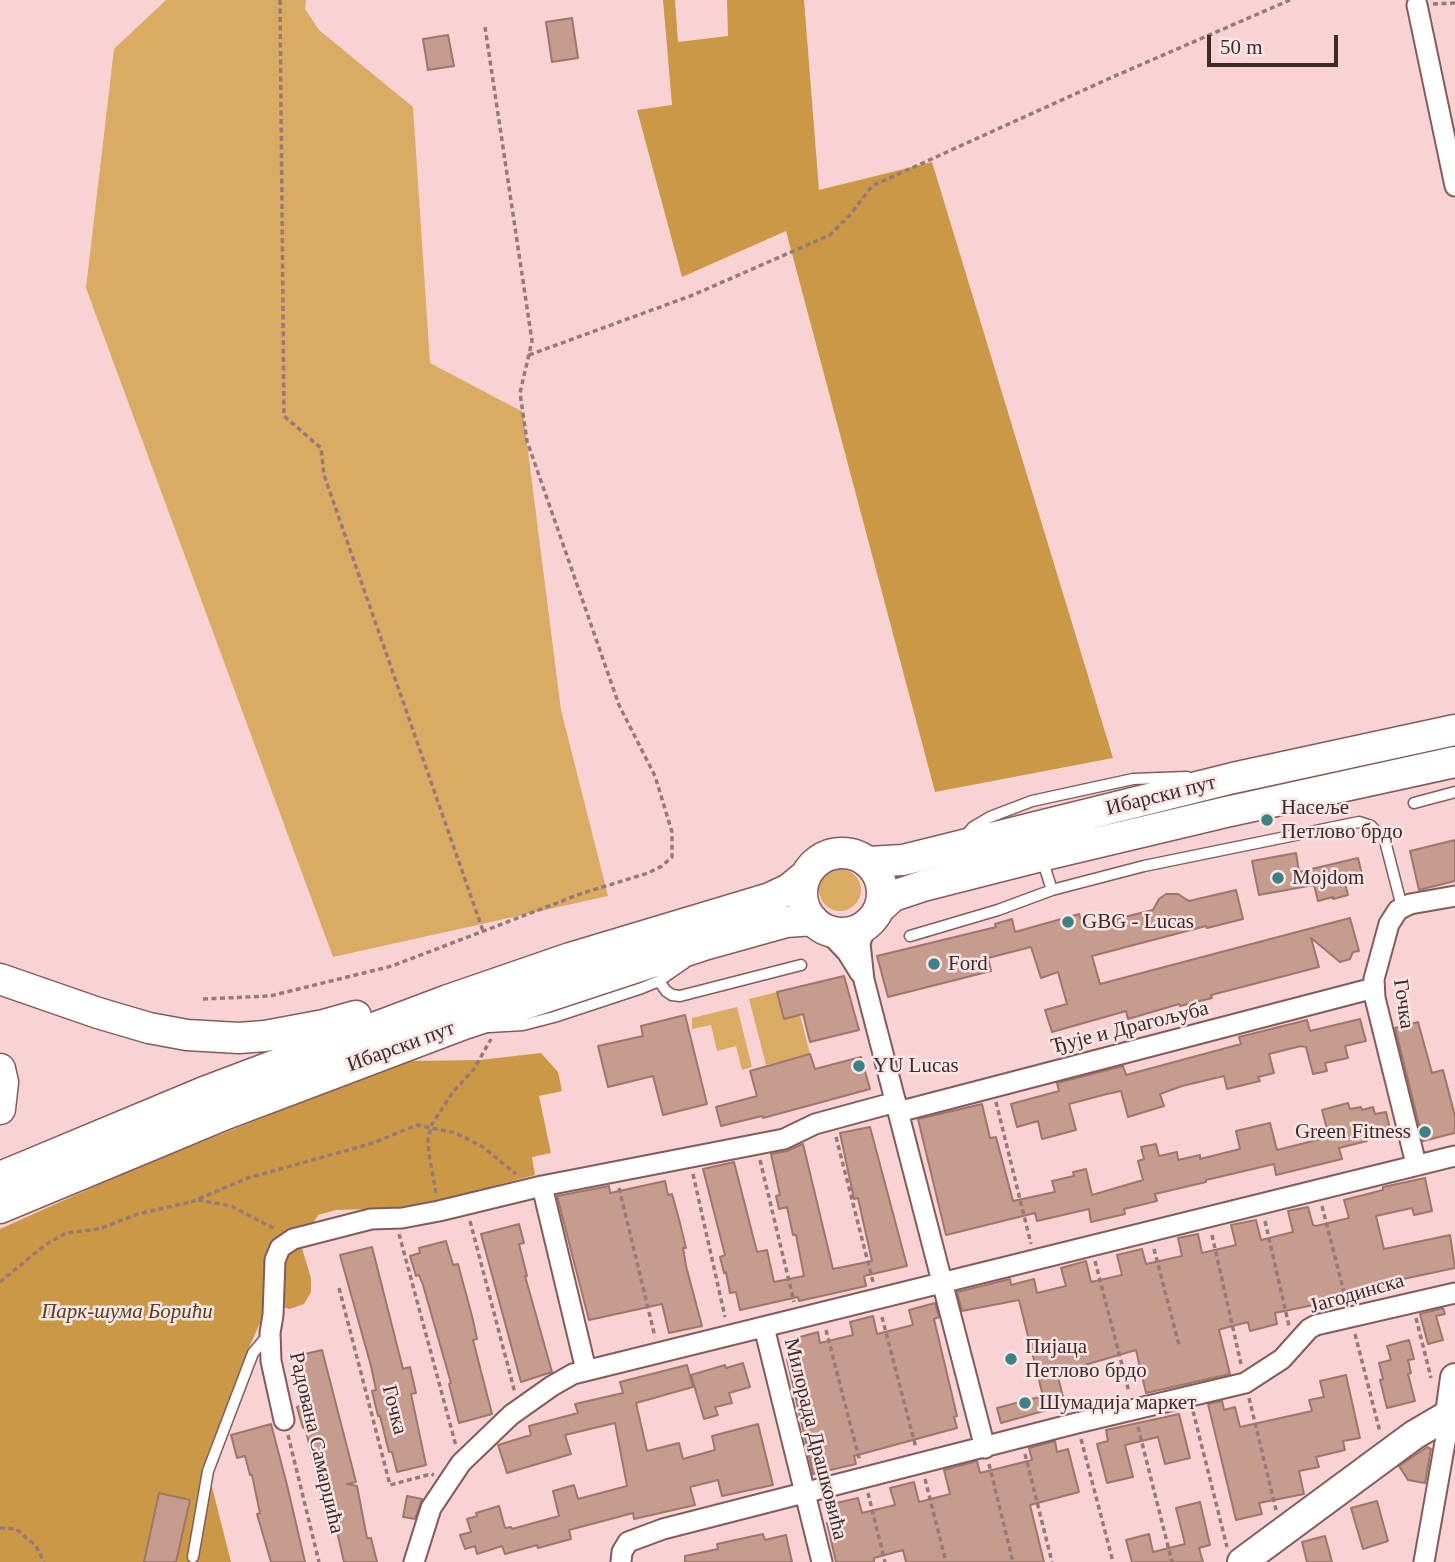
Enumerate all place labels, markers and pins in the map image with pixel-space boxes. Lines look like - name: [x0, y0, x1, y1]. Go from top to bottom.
- place label: Насеље Петлово брдо: [1281, 795, 1403, 845]
- marker: Насеље Петлово брдо: [1259, 812, 1275, 828]
- place label: Mojdom: [1292, 865, 1364, 891]
- marker: Mojdom: [1270, 870, 1286, 886]
- place label: GBG - Lucas: [1082, 909, 1194, 935]
- marker: GBG - Lucas: [1060, 914, 1076, 930]
- place label: Ford: [948, 951, 988, 977]
- marker: Ford: [926, 956, 942, 972]
- place label: YU Lucas: [873, 1053, 959, 1079]
- marker: YU Lucas: [851, 1058, 867, 1074]
- place label: Green Fitness: [1295, 1119, 1411, 1145]
- marker: Green Fitness: [1417, 1124, 1433, 1140]
- place label: Пијаца Петлово брдо: [1025, 1334, 1147, 1384]
- marker: Пијаца Петлово брдо: [1003, 1351, 1019, 1367]
- place label: Шумадија маркет: [1039, 1390, 1196, 1416]
- marker: Шумадија маркет: [1017, 1395, 1033, 1411]

